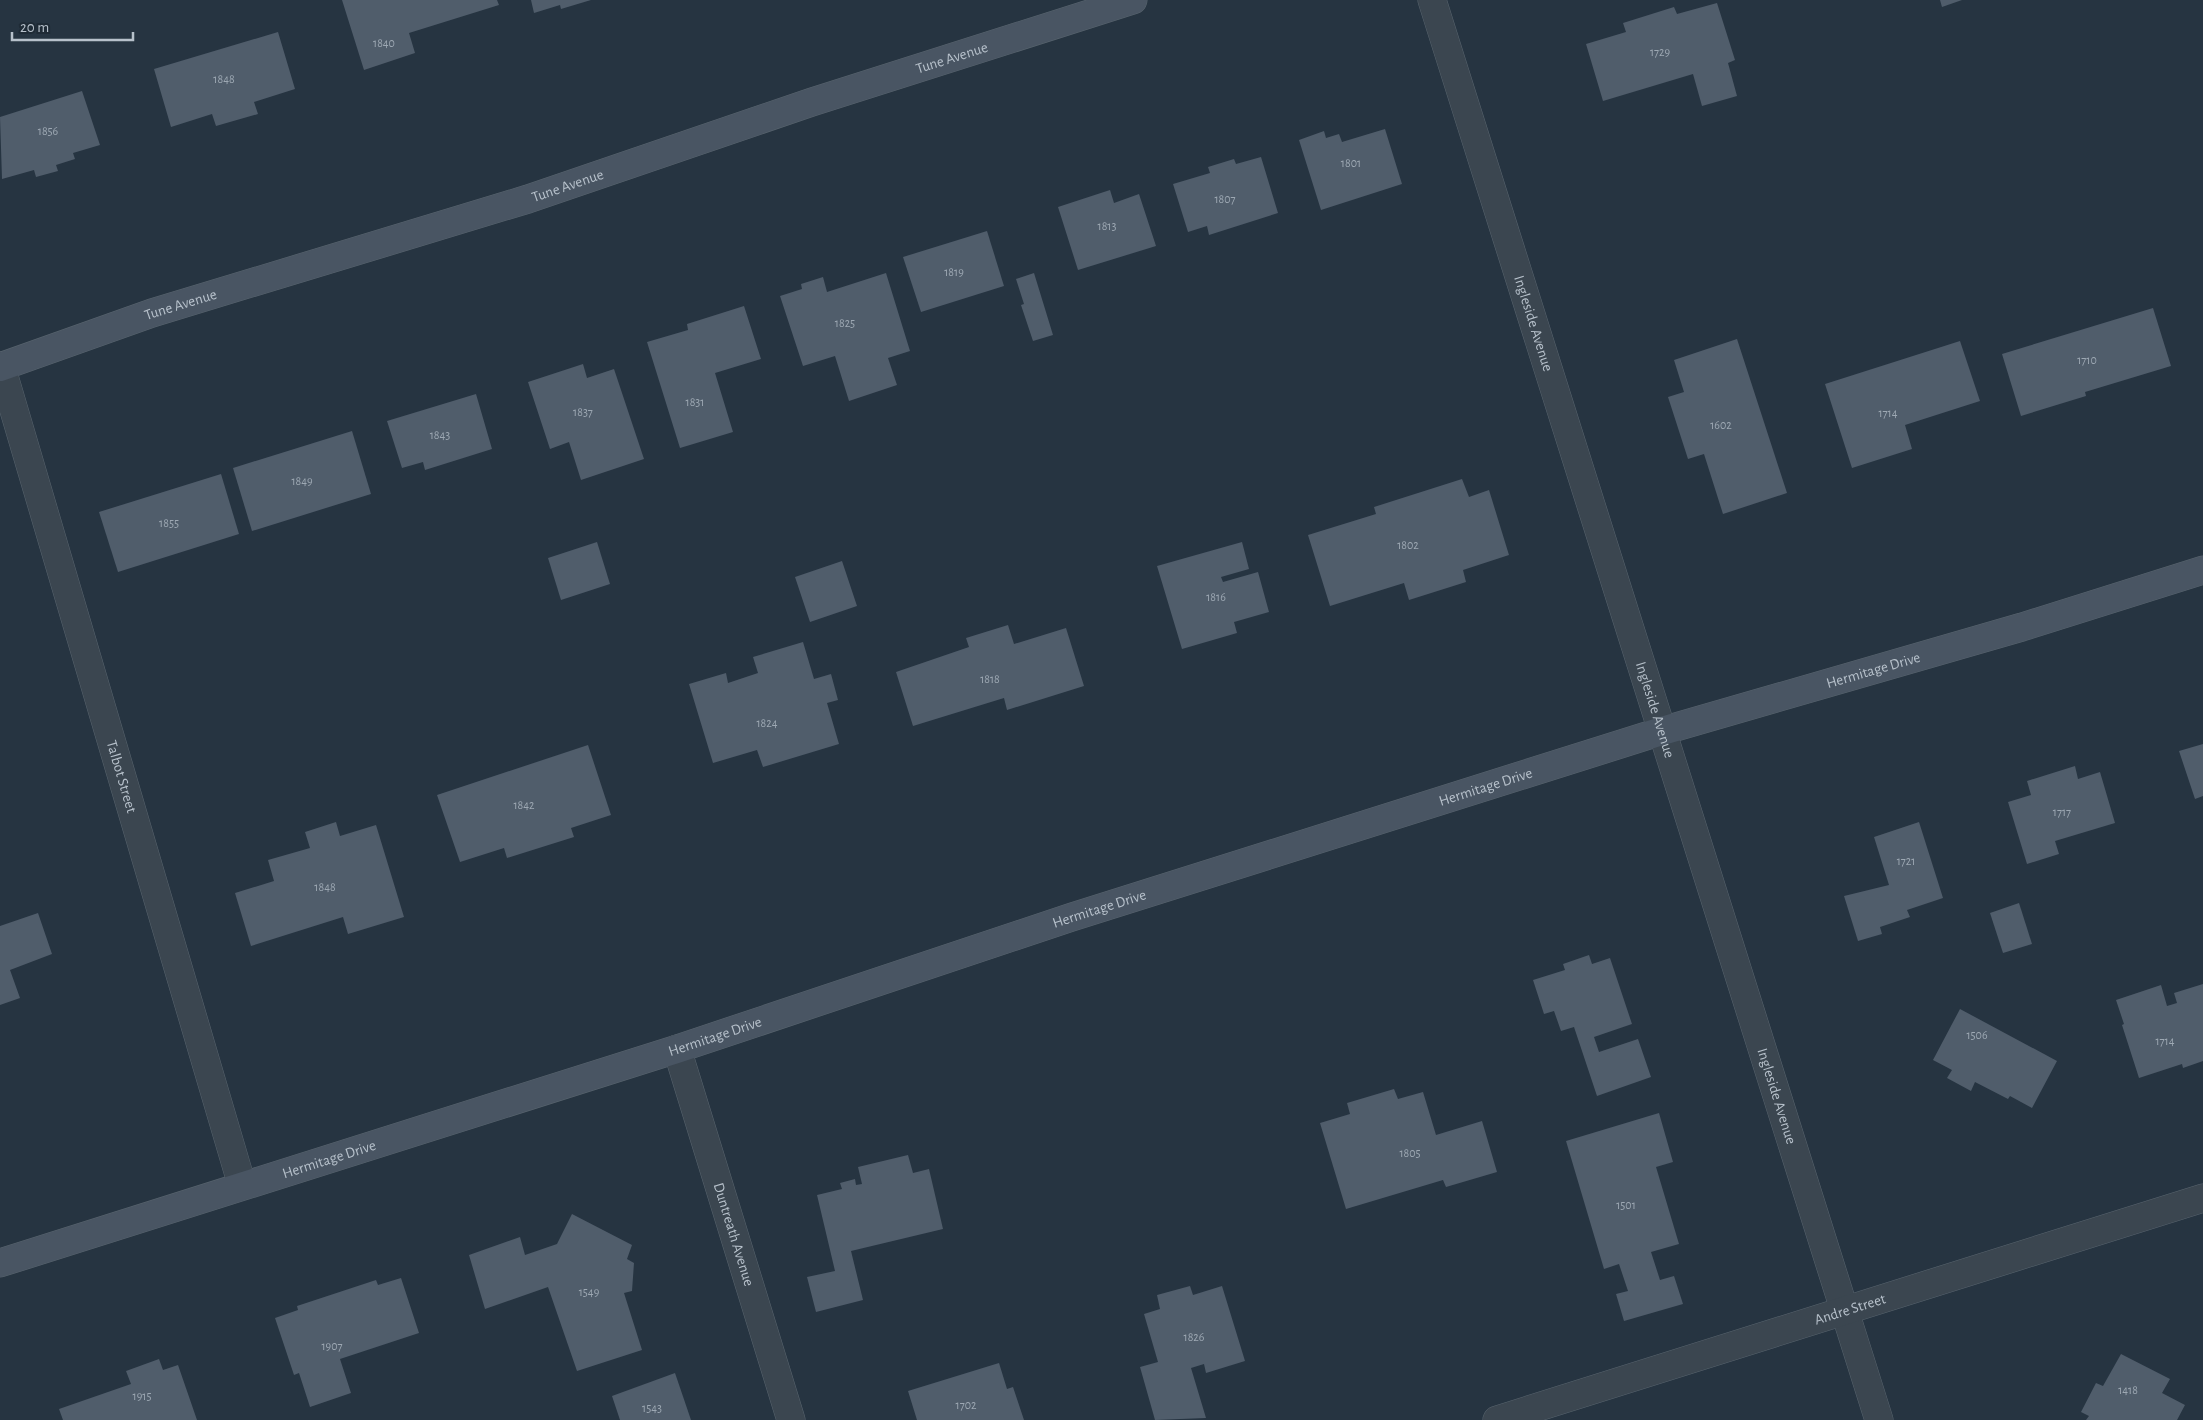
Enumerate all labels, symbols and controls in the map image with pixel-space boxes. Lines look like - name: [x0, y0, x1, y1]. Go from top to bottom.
- scale bar: [12, 10, 134, 42]
- text: 20 m: [20, 20, 49, 35]
- house number: 1840: [373, 37, 395, 49]
- street label: Tune Avenue: [914, 40, 990, 77]
- house number: 1729: [1650, 46, 1670, 58]
- house number: 1848: [213, 73, 235, 85]
- house number: 1856: [38, 125, 59, 137]
- house number: 1801: [1341, 157, 1361, 169]
- street label: Tune Avenue: [530, 167, 606, 205]
- house number: 1807: [1214, 193, 1236, 205]
- house number: 1813: [1098, 220, 1116, 232]
- house number: 1819: [944, 266, 964, 278]
- street label: Ingleside Avenue: [1511, 274, 1555, 373]
- street label: Tune Avenue: [142, 287, 219, 323]
- house number: 1825: [835, 317, 855, 329]
- house number: 1710: [2077, 354, 2097, 366]
- house number: 1831: [686, 396, 704, 408]
- house number: 1837: [573, 406, 593, 418]
- house number: 1714: [1878, 407, 1898, 419]
- house number: 1602: [1710, 419, 1732, 431]
- house number: 1843: [430, 429, 450, 441]
- house number: 1849: [291, 475, 313, 487]
- house number: 1855: [159, 517, 179, 529]
- house number: 1802: [1397, 539, 1419, 551]
- house number: 1816: [1206, 591, 1226, 603]
- street label: Hermitage Drive: [1825, 650, 1922, 691]
- street label: Ingleside Avenue: [1633, 660, 1677, 760]
- house number: 1818: [980, 673, 1000, 685]
- house number: 1824: [756, 717, 778, 729]
- street label: Talbot Street: [104, 739, 139, 815]
- street label: Hermitage Drive: [1437, 765, 1534, 809]
- house number: 1842: [513, 799, 535, 811]
- house number: 1717: [2053, 806, 2071, 818]
- house number: 1721: [1897, 855, 1915, 867]
- house number: 1848: [314, 881, 336, 893]
- street label: Hermitage Drive: [1051, 887, 1148, 931]
- street label: Hermitage Drive: [667, 1014, 764, 1059]
- house number: 1506: [1966, 1029, 1988, 1041]
- house number: 1714: [2155, 1035, 2175, 1047]
- street label: Ingleside Avenue: [1754, 1046, 1799, 1146]
- street label: Hermitage Drive: [281, 1138, 378, 1181]
- house number: 1805: [1399, 1147, 1421, 1159]
- street label: Duntreath Avenue: [711, 1181, 756, 1288]
- house number: 1501: [1616, 1199, 1636, 1211]
- house number: 1549: [579, 1286, 600, 1298]
- street label: Andre Street: [1813, 1291, 1888, 1328]
- house number: 1826: [1184, 1331, 1205, 1343]
- house number: 1907: [321, 1340, 343, 1352]
- house number: 1418: [2118, 1384, 2138, 1396]
- house number: 1915: [133, 1390, 151, 1402]
- house number: 1702: [956, 1399, 977, 1411]
- house number: 1543: [642, 1402, 662, 1414]

